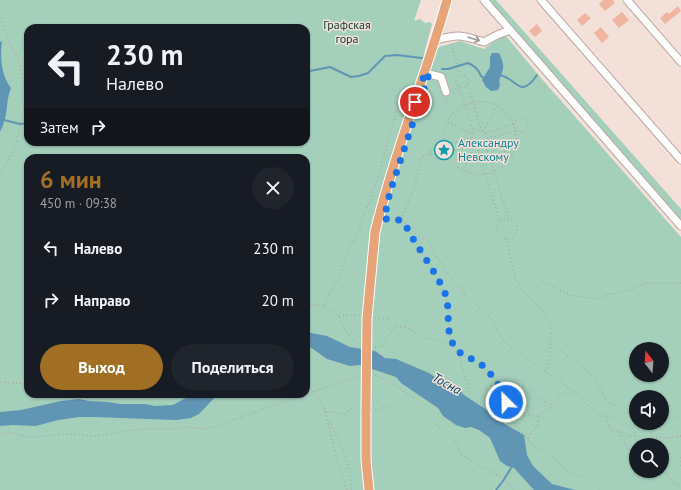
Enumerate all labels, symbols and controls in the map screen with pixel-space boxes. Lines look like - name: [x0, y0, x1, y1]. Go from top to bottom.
- park label: Графская гора: [323, 17, 371, 46]
- text: 230 m: [106, 36, 183, 73]
- one-way arrow: [467, 36, 480, 43]
- icon: left: [40, 40, 92, 92]
- text: Налево: [106, 72, 164, 95]
- pin: [398, 85, 432, 119]
- icon: arrive: [404, 91, 426, 113]
- icon: right: [87, 116, 109, 138]
- text: Затем: [40, 118, 79, 137]
- place label: Александру Невскому: [458, 135, 519, 164]
- place icon: Александру Невскому: [433, 139, 455, 161]
- text: 6 мин: [40, 164, 102, 195]
- button: close: [252, 167, 294, 209]
- text: 450 m · 09:38: [40, 195, 117, 212]
- icon: left: [40, 237, 62, 259]
- text: Налево: [74, 239, 122, 258]
- text: 230 m: [253, 239, 294, 258]
- icon: right: [40, 289, 62, 311]
- text: Направо: [74, 291, 130, 310]
- text: 20 m: [261, 291, 294, 310]
- north arrow: [629, 342, 669, 382]
- map controls: [629, 342, 669, 478]
- button: Выход: [40, 344, 163, 390]
- button: Поделиться: [171, 344, 294, 390]
- water label: Тосна: [429, 369, 465, 399]
- position arrow: [485, 381, 527, 423]
- button: sound: [629, 390, 669, 430]
- button: search: [629, 438, 669, 478]

